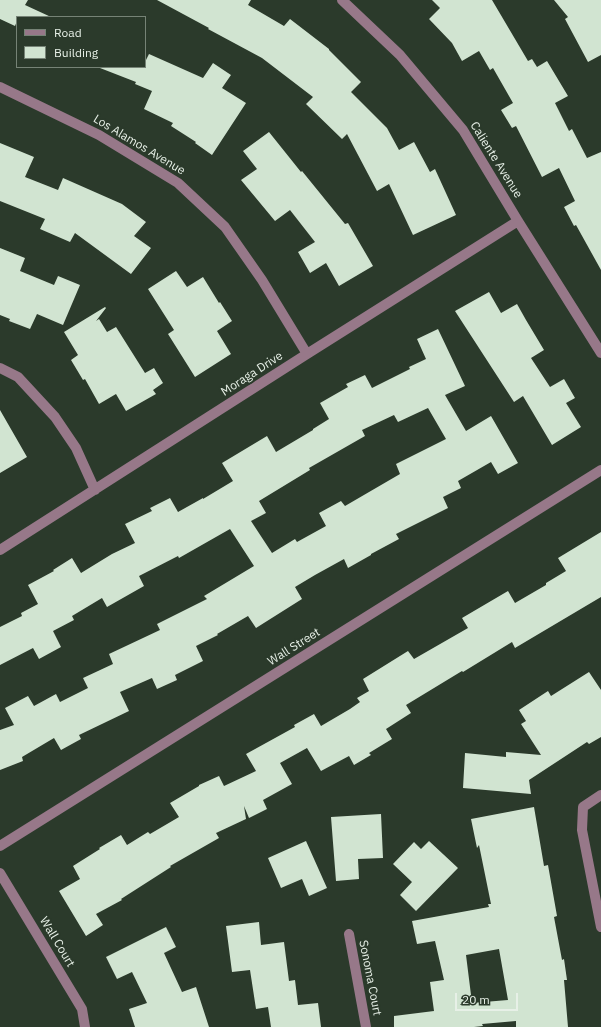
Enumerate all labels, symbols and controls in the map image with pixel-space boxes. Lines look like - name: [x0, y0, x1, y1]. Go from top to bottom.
- legend: [16, 16, 146, 68]
- text: Road: [54, 25, 82, 40]
- text: Building: [54, 45, 98, 60]
- street label: Los Alamos Avenue: [90, 112, 188, 178]
- street label: Caliente Avenue: [467, 119, 525, 201]
- street label: Moraga Drive: [218, 349, 286, 399]
- street label: Wall Street: [265, 625, 323, 669]
- street label: Wall Court: [36, 914, 78, 970]
- street label: Sonoma Court: [356, 939, 384, 1017]
- scale bar: [457, 985, 520, 1011]
- text: 20 m: [462, 992, 490, 1007]

